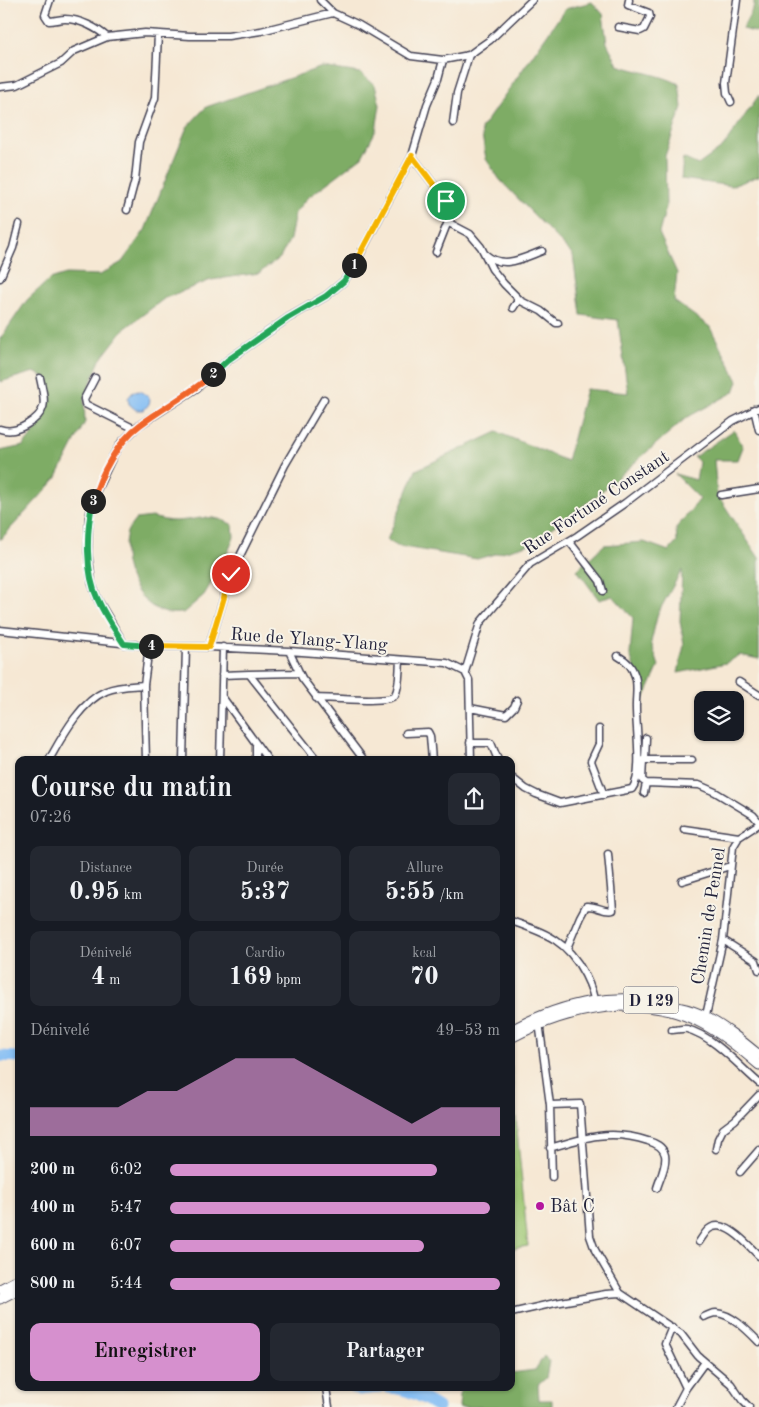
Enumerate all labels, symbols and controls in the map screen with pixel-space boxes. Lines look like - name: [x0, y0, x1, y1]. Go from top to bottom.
- pin: [425, 180, 467, 222]
- icon: arrive: [432, 187, 460, 215]
- pin: 1: [342, 252, 366, 278]
- text: 1: [350, 258, 359, 272]
- pin: 2: [200, 362, 226, 386]
- text: 2: [209, 367, 218, 381]
- street label: Rue Fortuné Constant: [520, 447, 673, 558]
- pin: 3: [80, 488, 106, 514]
- text: 3: [89, 494, 98, 508]
- pin: [210, 553, 252, 595]
- icon: check: [217, 560, 245, 588]
- street label: Rue de Ylang-Ylang: [230, 626, 389, 654]
- pin: 4: [138, 634, 164, 658]
- text: 4: [147, 639, 156, 653]
- map controls: [694, 691, 744, 741]
- button: layers: [694, 691, 744, 741]
- button: share: [448, 773, 500, 825]
- text: Course du matin: [30, 775, 232, 803]
- text: 07:26: [30, 810, 72, 826]
- street label: Chemin de Pennel: [689, 846, 729, 986]
- text: Distance: [79, 861, 132, 875]
- text: Durée: [246, 861, 284, 875]
- text: Allure: [405, 861, 443, 875]
- text: 0.95: [69, 880, 120, 905]
- text: 5:37: [240, 880, 290, 905]
- text: 5:55: [385, 880, 435, 905]
- text: km: [120, 888, 142, 902]
- text: /km: [435, 888, 464, 902]
- text: Dénivelé: [80, 946, 132, 960]
- text: Cardio: [245, 946, 285, 960]
- text: kcal: [412, 946, 436, 960]
- text: 4: [91, 965, 105, 990]
- text: 169: [229, 965, 272, 990]
- text: 70: [410, 965, 439, 990]
- text: m: [105, 973, 120, 987]
- text: bpm: [272, 973, 301, 987]
- road number: D 129: [624, 986, 678, 1014]
- text: Dénivelé: [30, 1023, 90, 1039]
- text: 49–53 m: [436, 1023, 500, 1039]
- text: 200 m: [30, 1162, 75, 1178]
- text: 6:02: [110, 1162, 142, 1178]
- place label: Bât C: [550, 1198, 595, 1216]
- text: 400 m: [30, 1200, 75, 1216]
- text: 5:47: [110, 1200, 142, 1216]
- marker: Bât C: [534, 1200, 546, 1212]
- text: 600 m: [30, 1238, 75, 1254]
- text: 6:07: [110, 1238, 142, 1254]
- text: 800 m: [30, 1276, 75, 1292]
- text: 5:44: [110, 1276, 142, 1292]
- button: Enregistrer: [30, 1323, 260, 1381]
- button: Partager: [270, 1323, 500, 1381]

